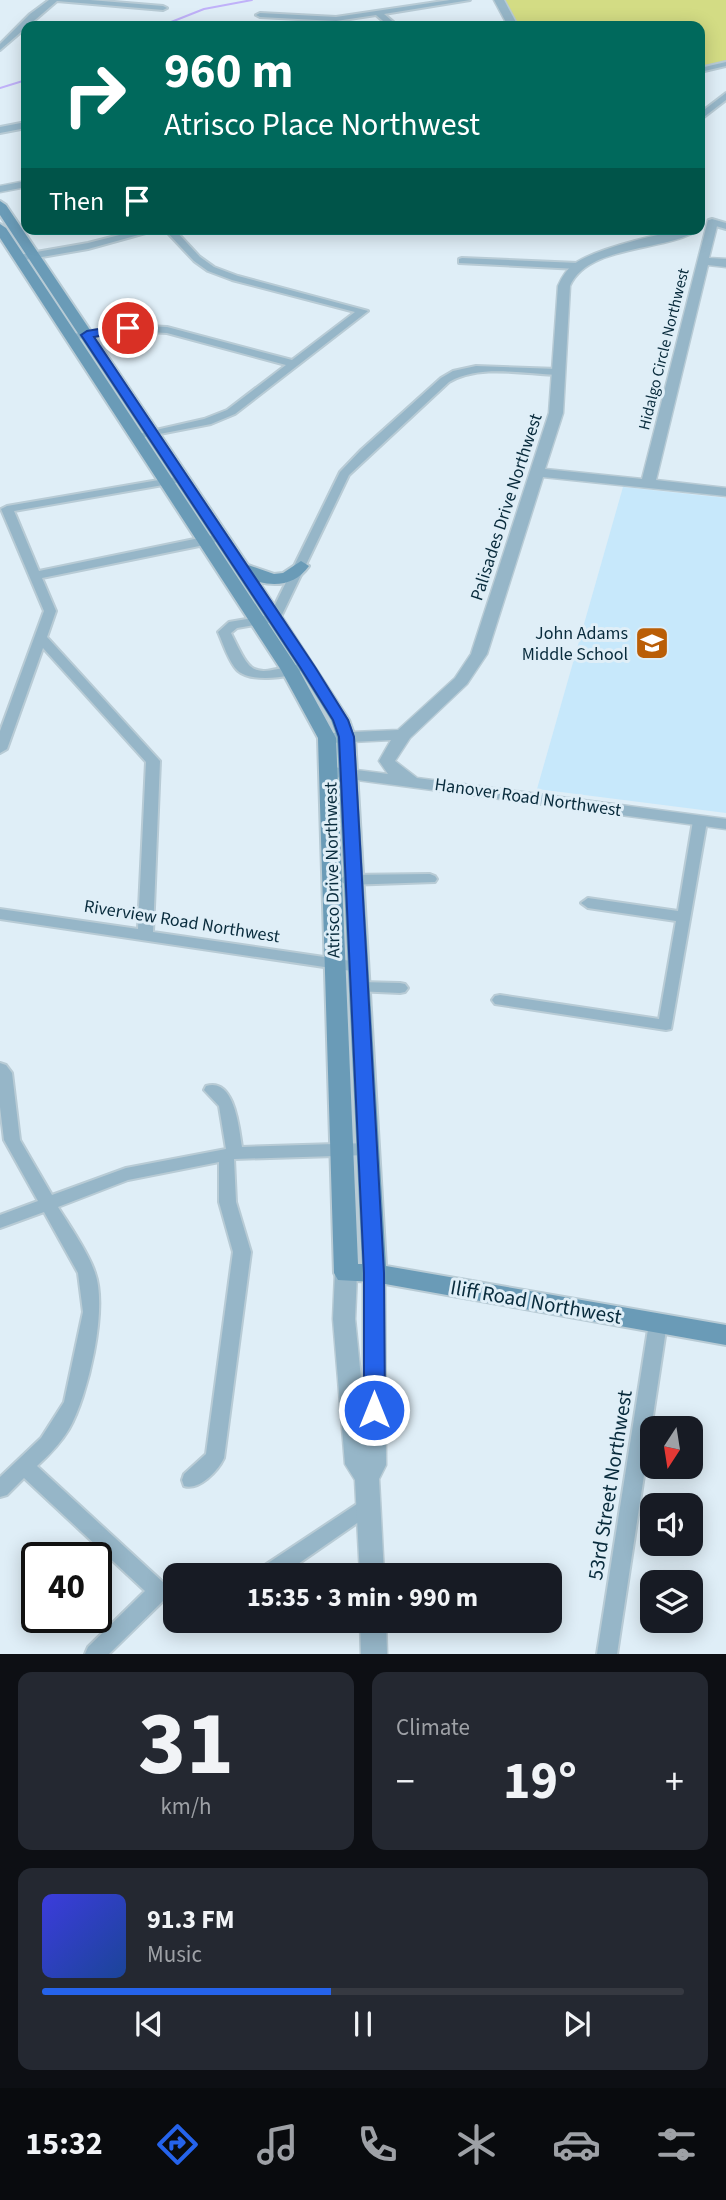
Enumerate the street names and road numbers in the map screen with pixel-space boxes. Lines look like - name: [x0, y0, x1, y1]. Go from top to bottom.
- street label: Hidalgo Circle Northwest: [633, 266, 695, 432]
- street label: Palisades Drive Northwest: [464, 410, 549, 604]
- street label: Hanover Road Northwest: [433, 772, 623, 823]
- street label: Atrisco Drive Northwest: [318, 782, 347, 958]
- street label: Riverview Road Northwest: [82, 894, 282, 949]
- street label: Iliff Road Northwest: [448, 1272, 624, 1332]
- street label: 53rd Street Northwest: [580, 1388, 640, 1582]

